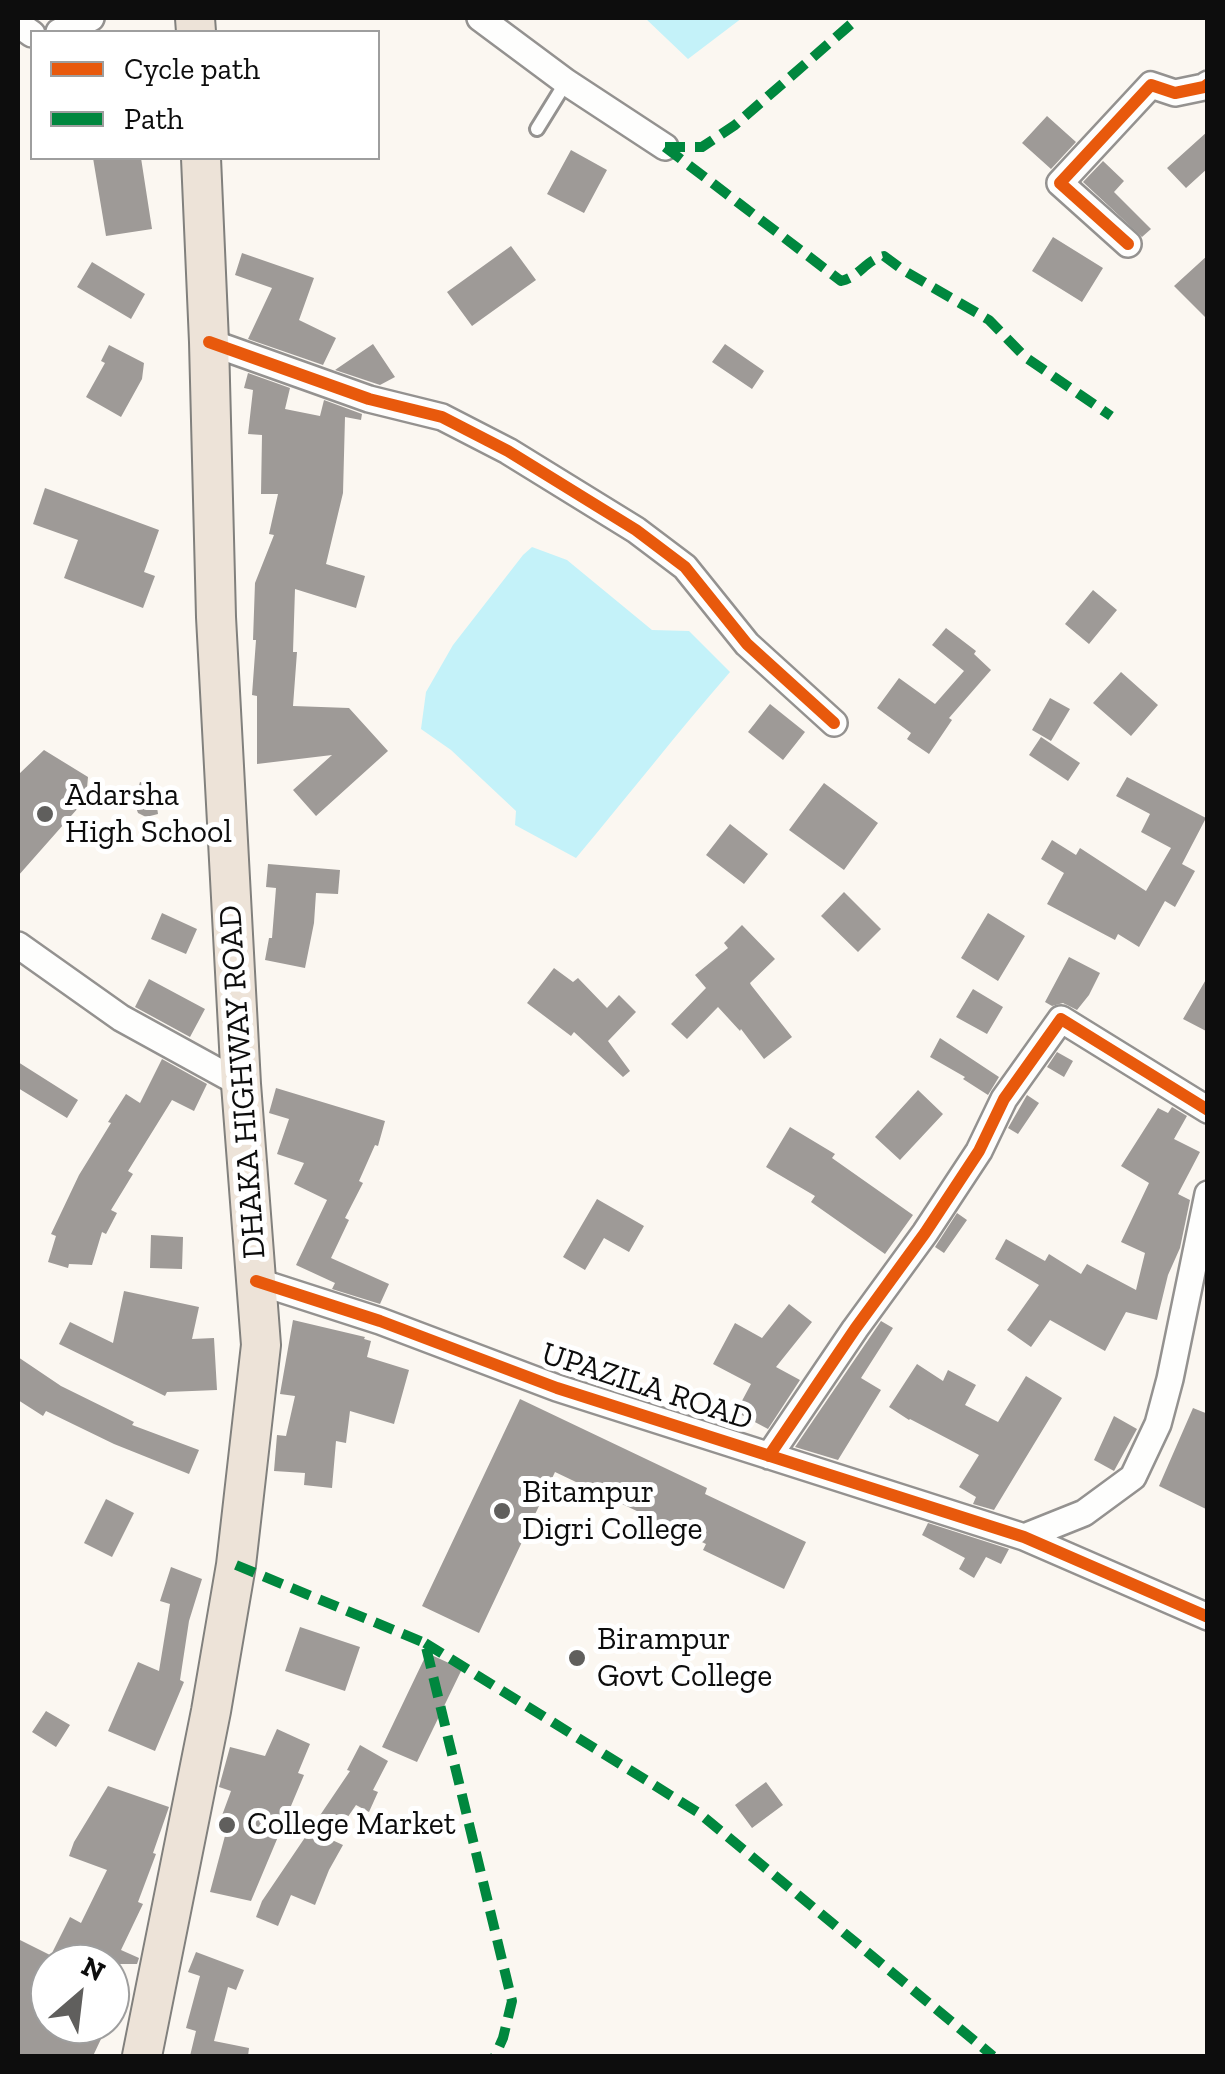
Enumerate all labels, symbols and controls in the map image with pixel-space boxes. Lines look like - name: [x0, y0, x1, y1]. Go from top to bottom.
- legend: [30, 30, 380, 160]
- text: Cycle path: [124, 51, 260, 87]
- text: Path: [124, 101, 183, 137]
- place label: Adarsha High School: [65, 777, 232, 852]
- marker: Adarsha High School: [34, 803, 56, 825]
- street label: DHAKA HIGHWAY ROAD: [211, 904, 275, 1260]
- street label: UPAZILA ROAD: [537, 1335, 757, 1439]
- place label: Bitampur Digri College: [522, 1474, 702, 1549]
- marker: Bitampur Digri College: [491, 1500, 513, 1522]
- place label: Birampur Govt College: [597, 1621, 772, 1696]
- marker: Birampur Govt College: [566, 1647, 588, 1669]
- place label: College Market: [247, 1806, 456, 1844]
- marker: College Market: [216, 1814, 238, 1836]
- north arrow: [30, 1944, 130, 2044]
- text: N: [76, 1949, 111, 1988]

